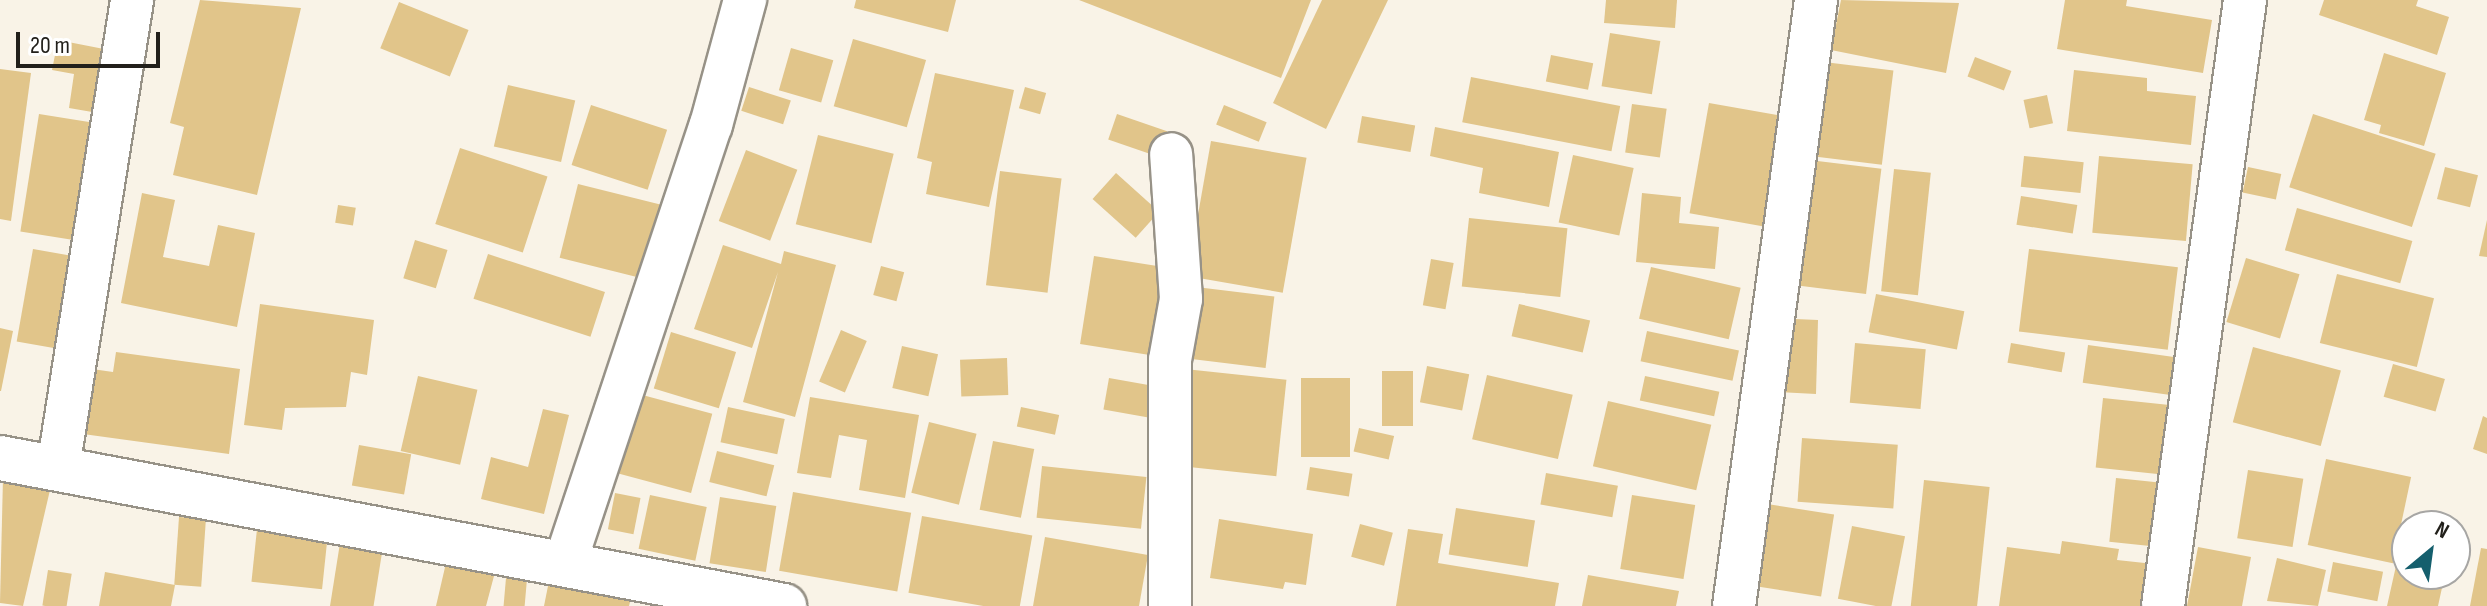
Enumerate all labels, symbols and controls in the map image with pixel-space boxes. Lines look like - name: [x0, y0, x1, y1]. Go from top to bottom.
- scale bar: [20, 16, 164, 66]
- text: 20 m: [30, 31, 70, 60]
- north arrow: [2391, 510, 2471, 590]
- text: N: [2430, 516, 2454, 545]

